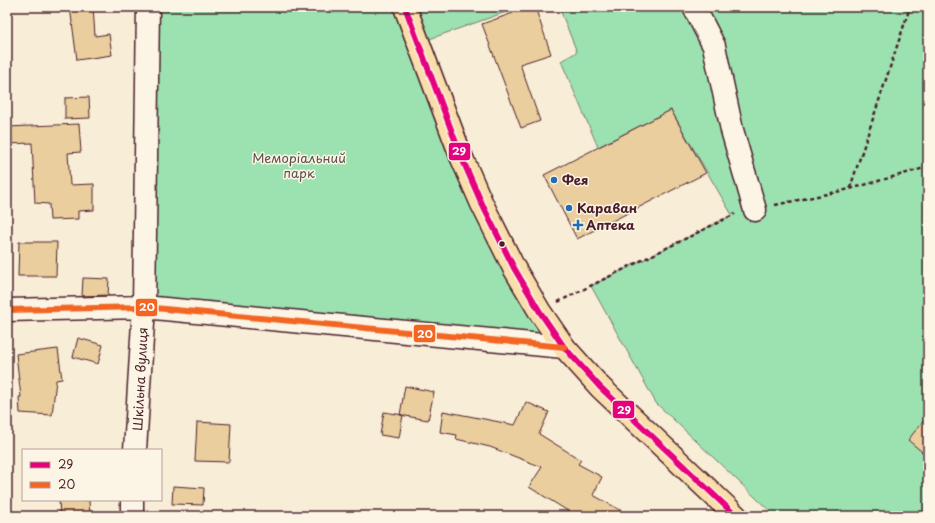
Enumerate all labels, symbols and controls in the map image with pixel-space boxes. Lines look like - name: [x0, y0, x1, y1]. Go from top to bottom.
- line badge: 29: [448, 142, 471, 161]
- text: 29: [452, 142, 467, 159]
- park label: Меморіальний парк: [252, 148, 346, 182]
- place label: Фея: [562, 170, 588, 189]
- marker: Фея: [549, 175, 559, 185]
- place label: Караван: [577, 198, 637, 217]
- marker: Караван: [564, 203, 574, 213]
- place label: Аптека: [586, 215, 635, 234]
- marker: Аптека: [573, 220, 583, 230]
- unlabelled marker: [497, 239, 507, 249]
- line badge: 20: [135, 298, 158, 317]
- text: 20: [139, 298, 155, 315]
- line badge: 20: [413, 324, 436, 343]
- text: 20: [417, 325, 433, 342]
- street label: Шкільна вулиця: [127, 327, 152, 431]
- line badge: 29: [612, 400, 635, 419]
- text: 29: [617, 401, 632, 418]
- legend: [22, 449, 162, 501]
- text: 29: [58, 455, 73, 473]
- text: 20: [58, 475, 75, 493]

